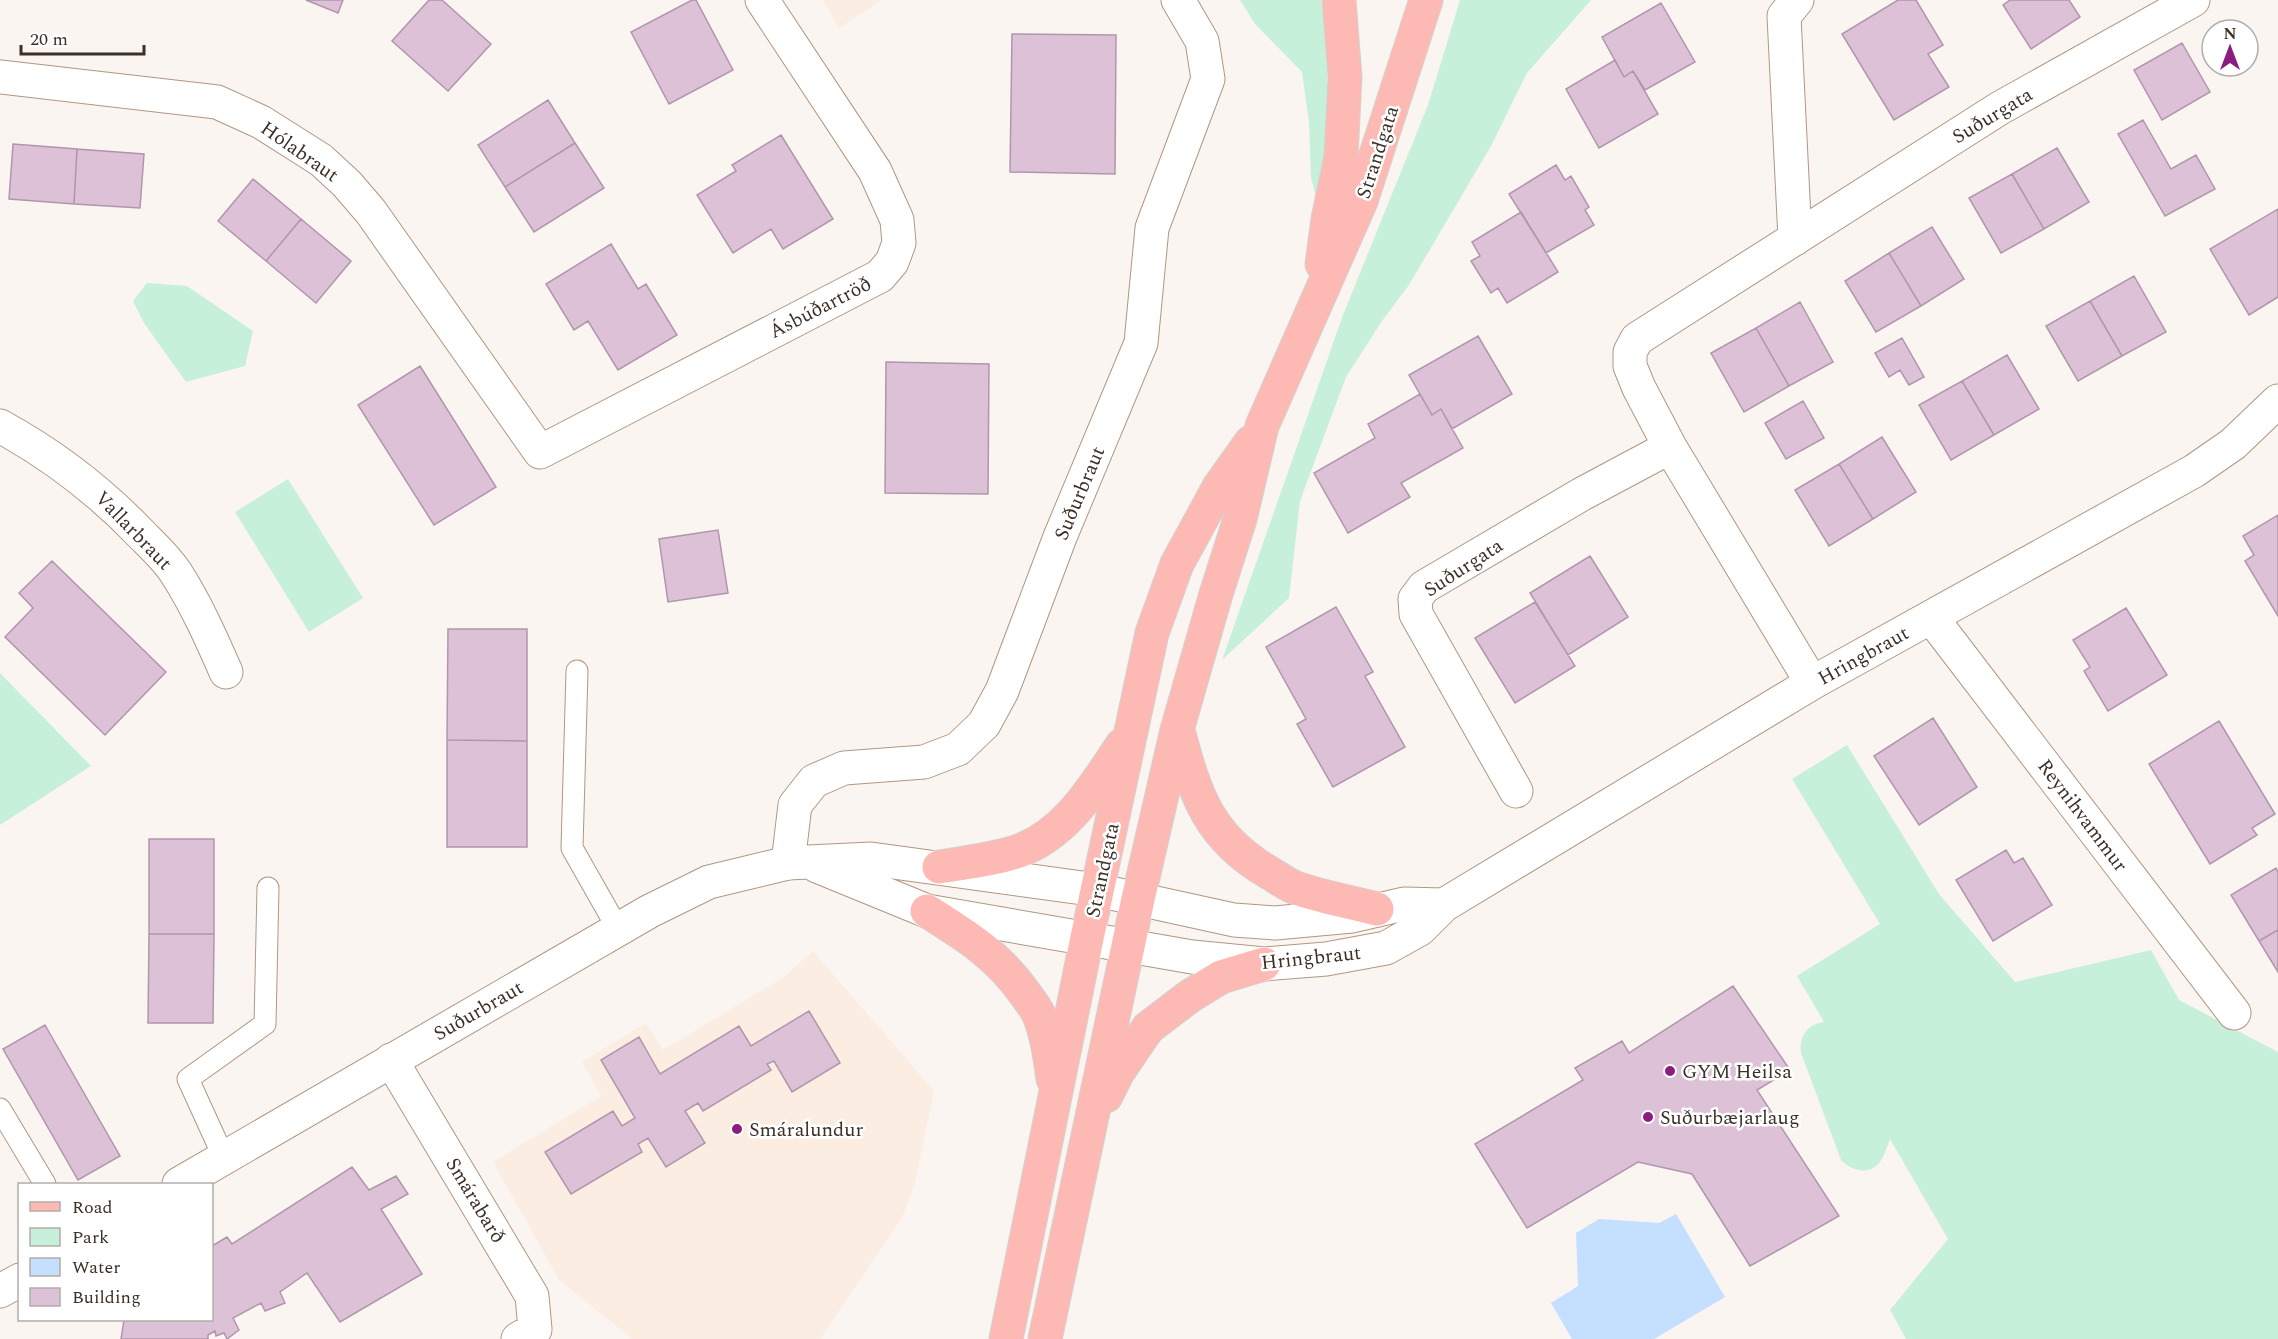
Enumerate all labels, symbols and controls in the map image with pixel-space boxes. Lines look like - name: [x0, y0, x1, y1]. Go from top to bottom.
- scale bar: [21, 18, 144, 56]
- north arrow: [2200, 18, 2260, 78]
- text: N: [2223, 22, 2237, 46]
- text: 20 m: [30, 26, 68, 53]
- street label: Suðurgata: [1947, 80, 2039, 152]
- street label: Strandgata: [1349, 102, 1407, 203]
- street label: Hólabraut: [254, 114, 345, 190]
- street label: Ásbúðartröð: [764, 269, 877, 347]
- street label: Suðurbraut: [1047, 442, 1113, 545]
- street label: Vallarbraut: [88, 484, 179, 577]
- street label: Suðurgata: [1418, 531, 1509, 605]
- street label: Hringbraut: [1812, 618, 1915, 693]
- street label: Reynihvammur: [2030, 753, 2135, 878]
- street label: Strandgata: [1078, 820, 1128, 920]
- street label: Hringbraut: [1260, 938, 1363, 978]
- street label: Suðurbraut: [428, 973, 529, 1049]
- place label: GYM Heilsa: [1682, 1057, 1792, 1087]
- marker: GYM Heilsa: [1663, 1064, 1677, 1078]
- place label: Suðurbæjarlaug: [1660, 1103, 1800, 1133]
- marker: Suðurbæjarlaug: [1641, 1110, 1655, 1124]
- place label: Smáralundur: [749, 1115, 863, 1145]
- marker: Smáralundur: [730, 1122, 744, 1136]
- street label: Smárabarð: [438, 1152, 513, 1249]
- legend: [18, 1183, 213, 1321]
- text: Road: [72, 1194, 113, 1221]
- text: Park: [72, 1224, 109, 1251]
- text: Water: [72, 1254, 120, 1281]
- text: Building: [72, 1284, 141, 1311]

